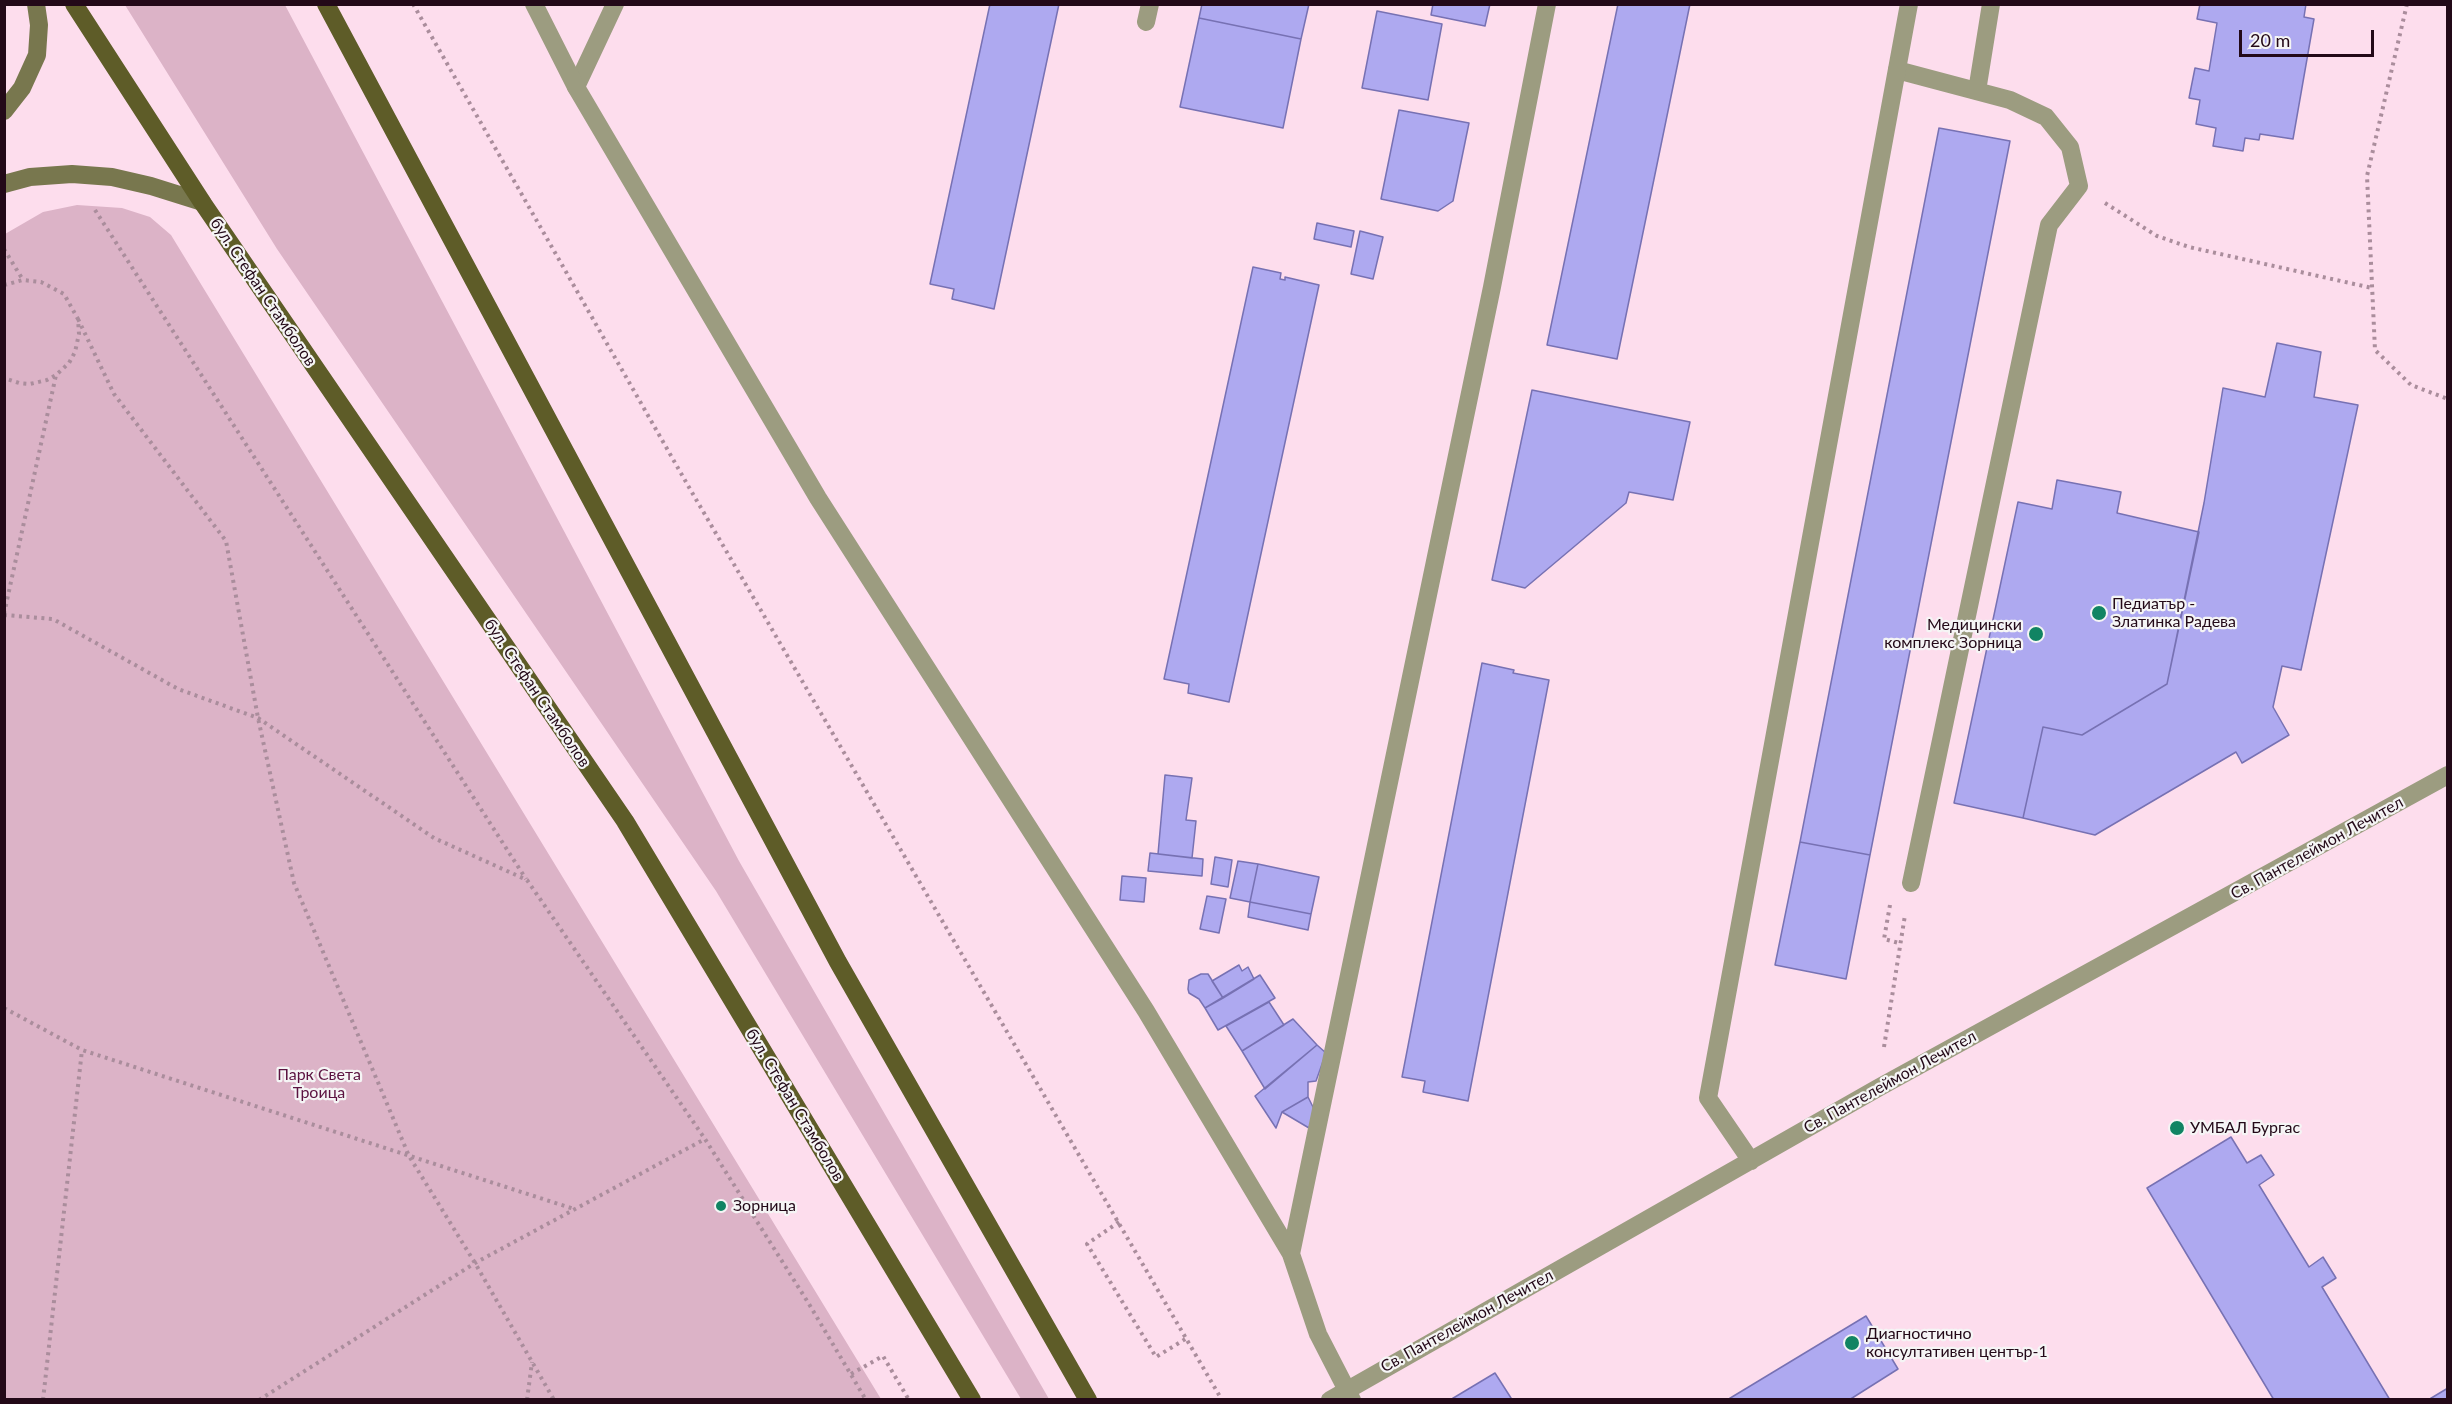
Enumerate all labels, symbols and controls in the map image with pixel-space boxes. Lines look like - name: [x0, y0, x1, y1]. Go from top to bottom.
- scale bar: [2242, 18, 2377, 56]
- text: 20 m: [2250, 29, 2290, 51]
- street label: бул. Стефан Стамболов: [206, 214, 320, 370]
- place label: Педиатър - Златинка Радева: [2112, 594, 2236, 632]
- marker: Педиатър - Златинка Радева: [2090, 604, 2108, 622]
- street label: бул. Стефан Стамболов: [480, 615, 594, 771]
- place label: Медицински комплекс Зорница: [1884, 615, 2022, 653]
- marker: Медицински комплекс Зорница: [2027, 625, 2045, 643]
- street label: Св. Пантелеймон Лечител: [2227, 792, 2407, 904]
- street label: бул. Стефан Стамболов: [742, 1025, 848, 1185]
- street label: Св. Пантелеймон Лечител: [1800, 1026, 1980, 1138]
- park label: Парк Света Троица: [277, 1065, 361, 1103]
- place label: УМБАЛ Бургас: [2190, 1118, 2300, 1138]
- marker: УМБАЛ Бургас: [2168, 1119, 2186, 1137]
- place label: Зорница: [733, 1196, 796, 1216]
- marker: Зорница: [714, 1199, 728, 1213]
- street label: Св. Пантелеймон Лечител: [1377, 1265, 1557, 1377]
- place label: Диагностично консултативен център-1: [1866, 1324, 2048, 1362]
- marker: Диагностично консултативен център-1: [1843, 1334, 1861, 1352]

